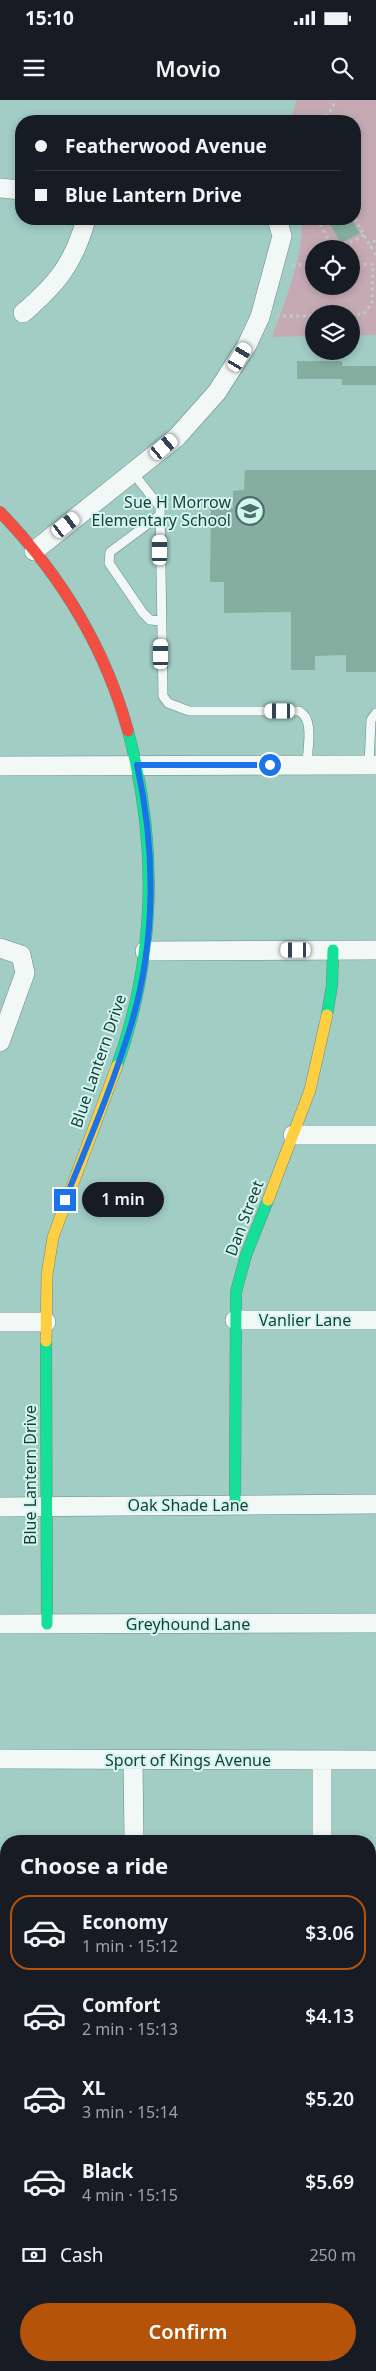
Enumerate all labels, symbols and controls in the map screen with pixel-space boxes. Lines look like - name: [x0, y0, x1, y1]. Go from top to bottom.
- text: 15:10: [25, 5, 74, 31]
- text: Movio: [155, 53, 221, 83]
- icon: menu: [20, 54, 48, 82]
- icon: search: [328, 54, 356, 82]
- text: Featherwood Avenue: [65, 133, 267, 159]
- text: Blue Lantern Drive: [65, 182, 242, 208]
- map controls: [305, 240, 360, 360]
- button: locate: [305, 240, 360, 295]
- button: layers: [305, 305, 360, 360]
- car: [225, 340, 254, 374]
- car: [147, 432, 180, 462]
- place label: Sue H Morrow Elementary School: [92, 491, 231, 531]
- school or university icon: Sue H Morrow Elementary School: [235, 496, 265, 526]
- car: [49, 510, 82, 540]
- car: [152, 535, 167, 565]
- car: [153, 639, 168, 669]
- car: [265, 704, 295, 719]
- route start: [259, 754, 281, 776]
- car: [281, 943, 311, 958]
- street label: Blue Lantern Drive: [65, 991, 131, 1131]
- street label: Dan Street: [220, 1177, 269, 1259]
- callout: 1 min: [82, 1182, 165, 1218]
- text: 1 min: [101, 1188, 145, 1210]
- route end: [54, 1189, 76, 1211]
- street label: Vanlier Lane: [259, 1309, 351, 1331]
- street label: Blue Lantern Drive: [19, 1405, 41, 1545]
- street label: Oak Shade Lane: [127, 1494, 249, 1516]
- street label: Greyhound Lane: [126, 1613, 250, 1635]
- street label: Sport of Kings Avenue: [105, 1749, 271, 1771]
- text: Choose a ride: [20, 1850, 168, 1880]
- text: Economy: [82, 1909, 168, 1935]
- icon: car: [22, 1910, 67, 1955]
- text: $3.06: [305, 1920, 354, 1946]
- text: 1 min · 15:12: [82, 1935, 178, 1957]
- text: Comfort: [82, 1992, 161, 2018]
- icon: car: [22, 1993, 67, 2038]
- text: $4.13: [305, 2003, 354, 2029]
- text: 2 min · 15:13: [82, 2018, 178, 2040]
- text: XL: [82, 2075, 105, 2101]
- icon: car: [22, 2076, 67, 2121]
- text: $5.20: [305, 2086, 354, 2112]
- text: 3 min · 15:14: [82, 2101, 178, 2123]
- text: Black: [82, 2158, 133, 2184]
- icon: car: [22, 2159, 67, 2204]
- text: $5.69: [305, 2169, 354, 2195]
- text: 4 min · 15:15: [82, 2184, 178, 2206]
- icon: cash: [20, 2241, 48, 2269]
- text: Cash: [60, 2242, 104, 2268]
- text: 250 m: [309, 2244, 356, 2266]
- button: Confirm: [20, 2303, 356, 2361]

